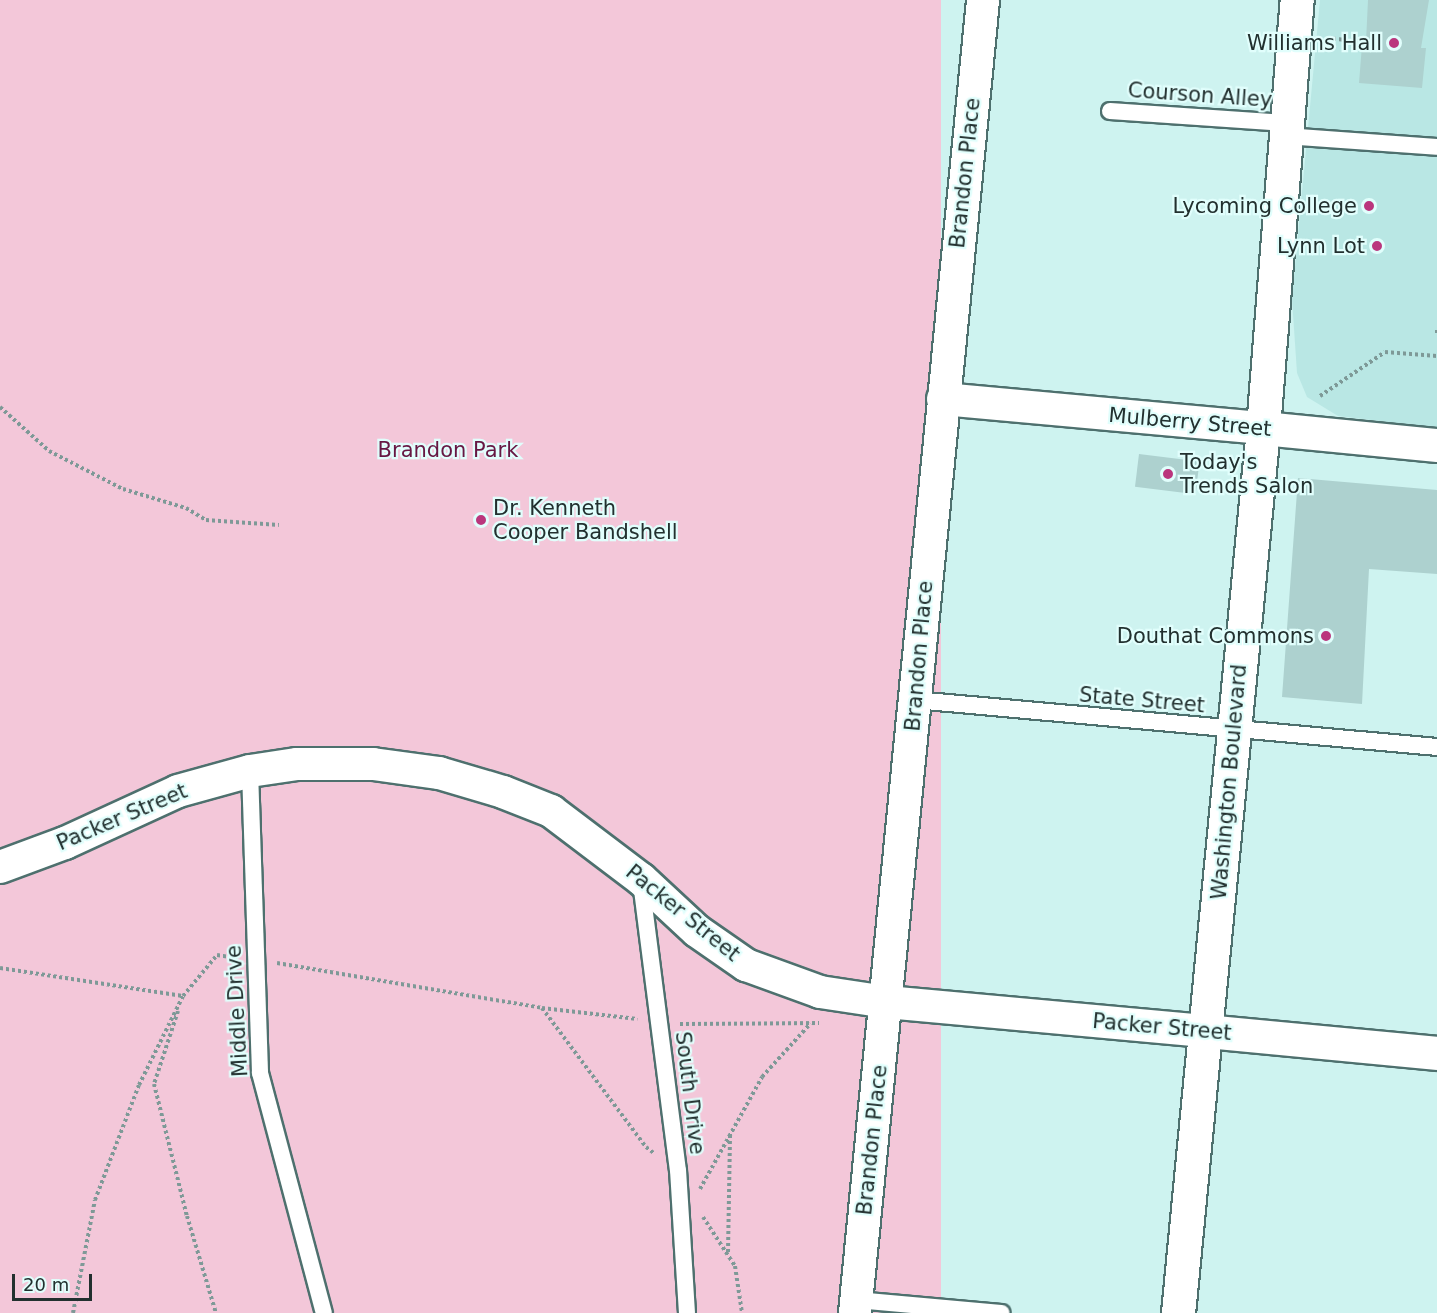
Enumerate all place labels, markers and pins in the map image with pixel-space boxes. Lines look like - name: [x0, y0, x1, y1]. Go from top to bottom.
- place label: Williams Hall: [1247, 30, 1382, 56]
- marker: Williams Hall: [1387, 36, 1401, 50]
- place label: Lycoming College: [1172, 193, 1357, 219]
- marker: Lycoming College: [1362, 199, 1376, 213]
- place label: Lynn Lot: [1277, 233, 1365, 259]
- marker: Lynn Lot: [1370, 239, 1384, 253]
- place label: Today's Trends Salon: [1180, 449, 1313, 499]
- marker: Today's Trends Salon: [1161, 467, 1175, 481]
- place label: Dr. Kenneth Cooper Bandshell: [493, 495, 678, 545]
- marker: Dr. Kenneth Cooper Bandshell: [474, 513, 488, 527]
- place label: Douthat Commons: [1117, 623, 1314, 649]
- marker: Douthat Commons: [1319, 629, 1333, 643]

